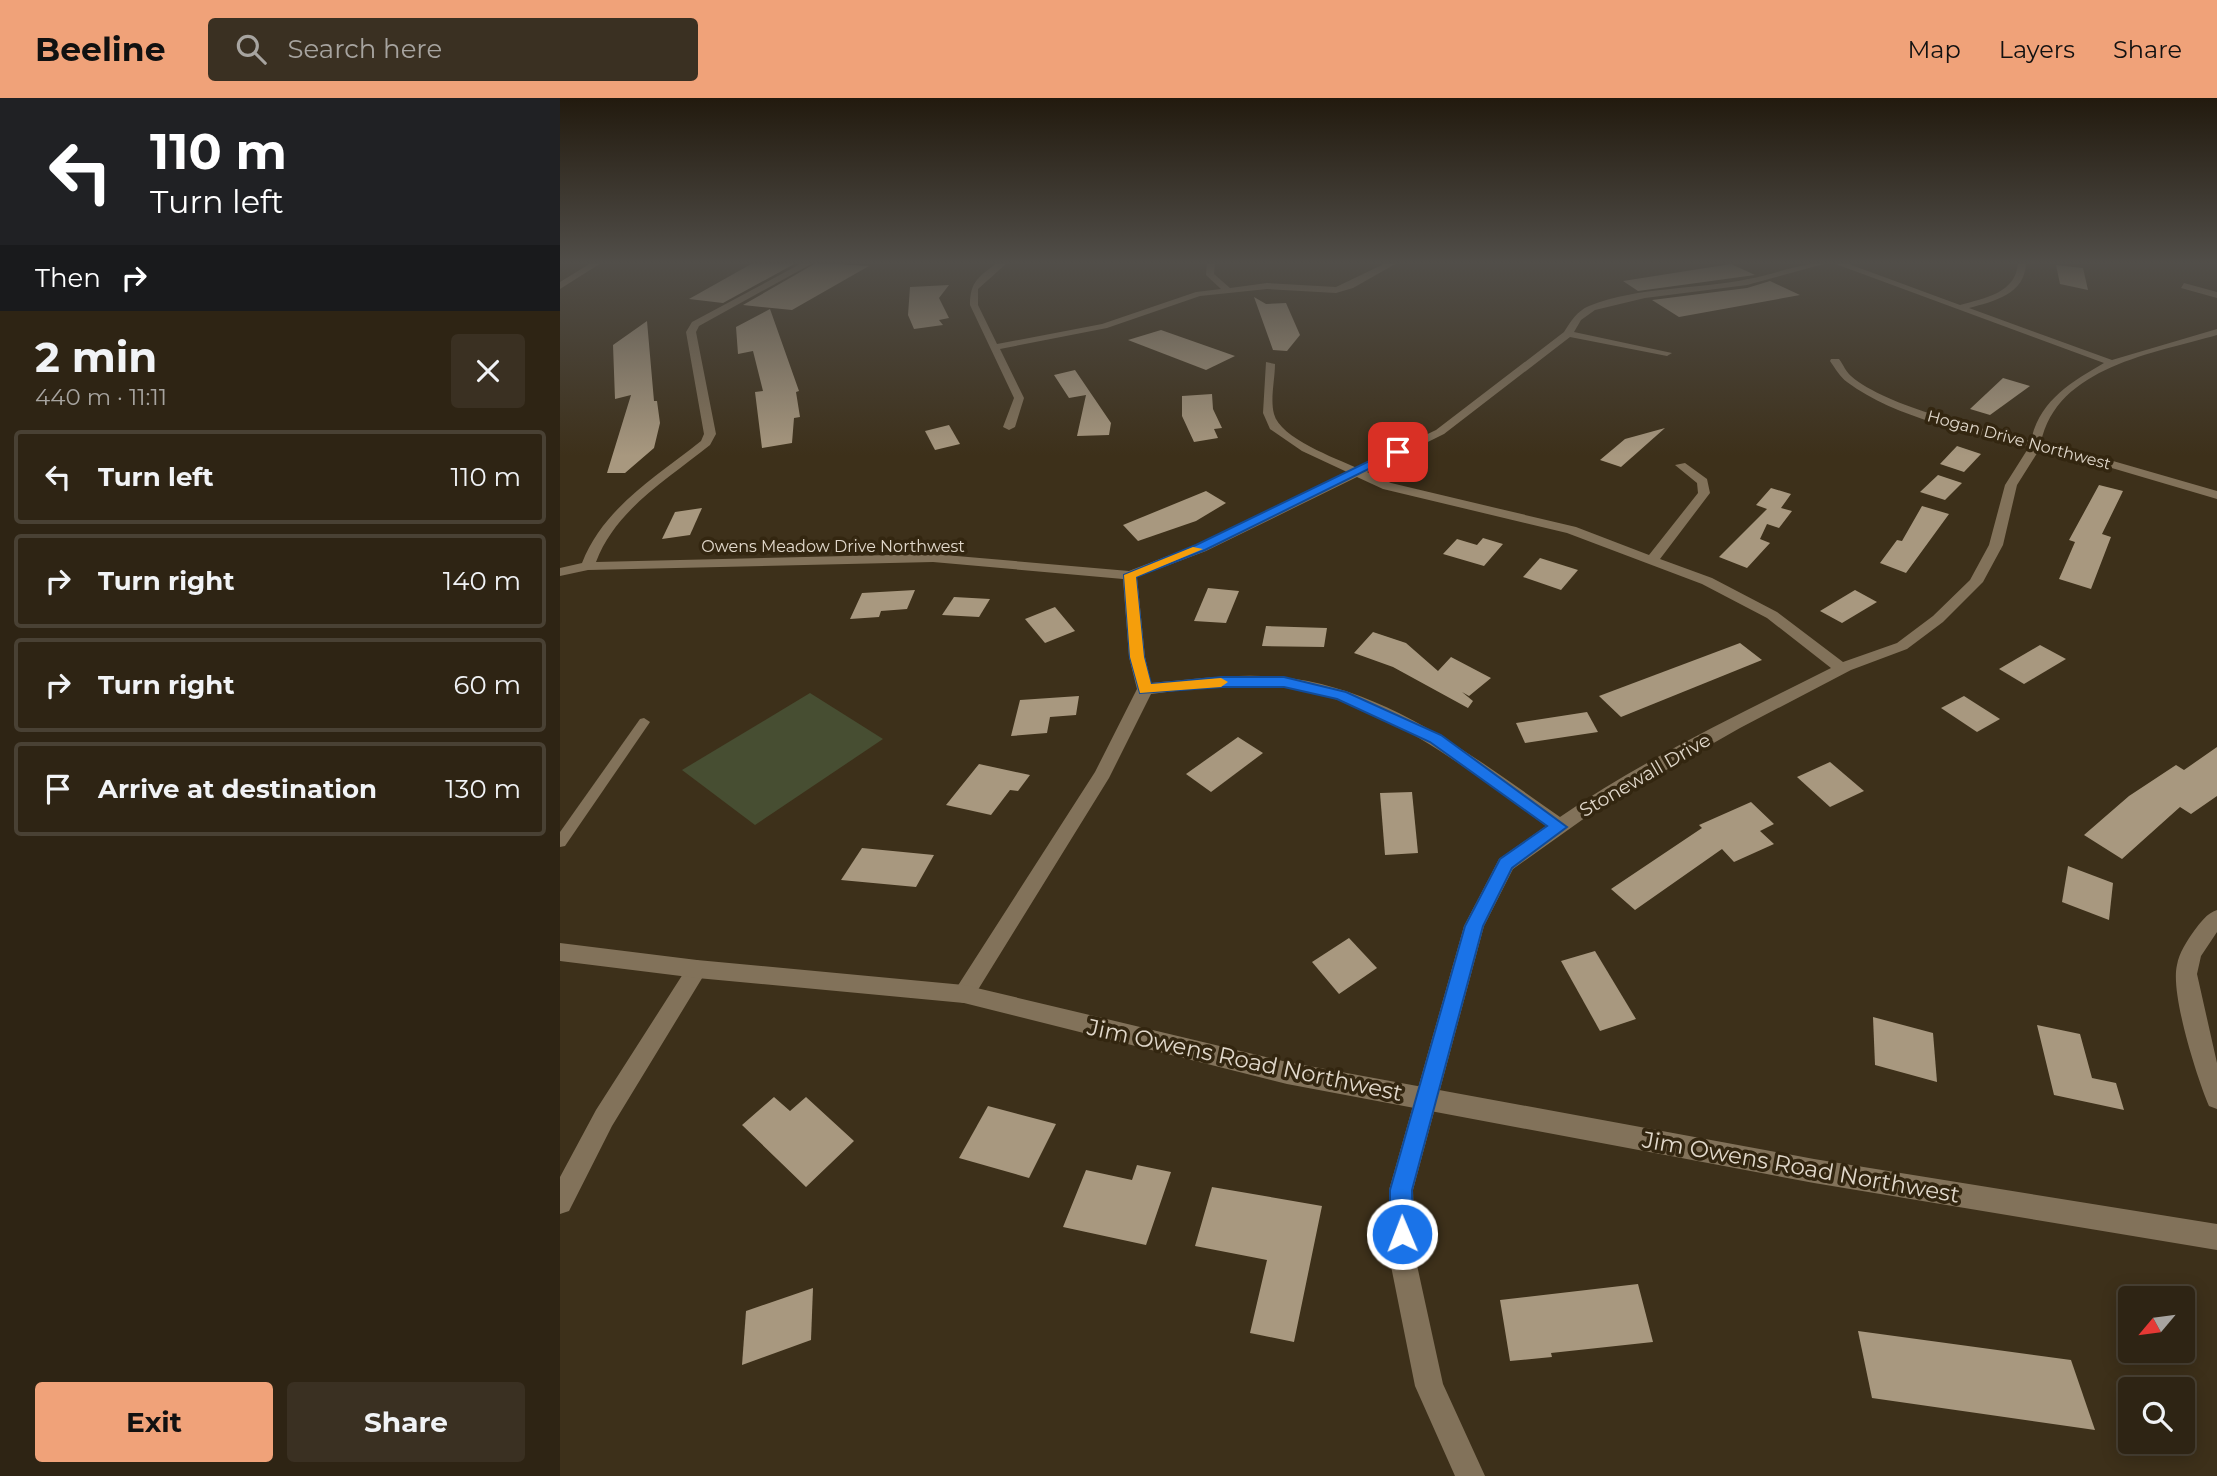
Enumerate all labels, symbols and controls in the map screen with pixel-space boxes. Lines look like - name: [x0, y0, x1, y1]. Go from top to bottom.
- search box: [208, 18, 698, 81]
- text: Beeline: [35, 29, 166, 69]
- icon: search: [232, 30, 270, 68]
- text: Search here: [288, 33, 442, 65]
- text: Map: [1907, 35, 1961, 64]
- text: Layers: [1999, 35, 2075, 64]
- text: Share: [2113, 35, 2182, 64]
- text: 110 m: [150, 122, 287, 181]
- icon: left: [35, 126, 126, 217]
- text: Turn left: [150, 182, 284, 221]
- icon: right: [115, 259, 153, 297]
- text: Then: [35, 262, 101, 294]
- text: 2 min: [35, 331, 157, 383]
- button: close: [451, 334, 525, 408]
- text: 440 m · 11:11: [35, 383, 167, 411]
- street label: Hogan Drive Northwest: [1925, 406, 2113, 474]
- pin: [1368, 422, 1428, 482]
- icon: arrive: [1379, 433, 1417, 471]
- icon: left: [39, 458, 77, 496]
- text: Turn left: [98, 461, 214, 493]
- text: 110 m: [451, 461, 521, 493]
- street label: Owens Meadow Drive Northwest: [701, 537, 965, 556]
- icon: right: [39, 562, 77, 600]
- text: Turn right: [98, 565, 234, 597]
- text: 140 m: [443, 565, 521, 597]
- icon: right: [39, 666, 77, 704]
- text: Turn right: [98, 669, 234, 701]
- text: 60 m: [454, 669, 521, 701]
- street label: Stonewall Drive: [1575, 728, 1715, 822]
- icon: arrive: [39, 770, 77, 808]
- text: Arrive at destination: [98, 773, 377, 805]
- text: 130 m: [445, 773, 521, 805]
- street label: Jim Owens Road Northwest: [1084, 1013, 1405, 1107]
- street label: Jim Owens Road Northwest: [1639, 1125, 1962, 1209]
- position arrow: [1365, 1197, 1439, 1271]
- north arrow: [2118, 1286, 2194, 1363]
- map controls: [2118, 1286, 2195, 1454]
- button: search: [2118, 1377, 2195, 1454]
- button: Exit: [35, 1382, 273, 1462]
- button: Share: [287, 1382, 525, 1462]

